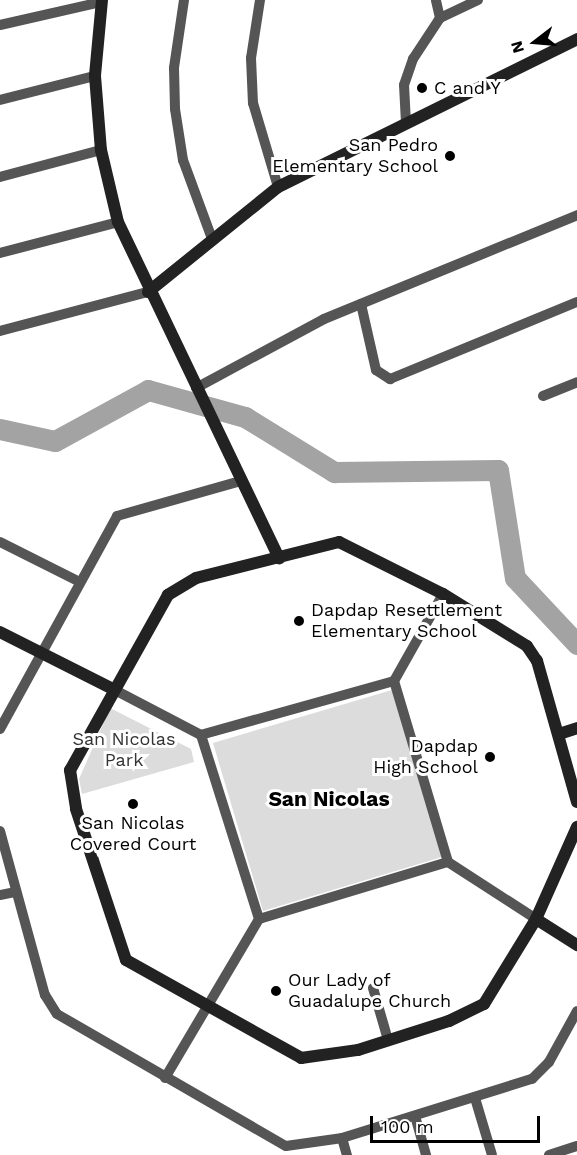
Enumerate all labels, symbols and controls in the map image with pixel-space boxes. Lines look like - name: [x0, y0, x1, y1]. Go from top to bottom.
- north arrow: [505, 12, 565, 72]
- text: N: [506, 39, 528, 55]
- place label: C and Y: [434, 77, 502, 99]
- marker: C and Y: [415, 81, 429, 95]
- place label: San Pedro Elementary School: [272, 135, 438, 178]
- marker: San Pedro Elementary School: [443, 149, 457, 163]
- place label: Dapdap Resettlement Elementary School: [311, 600, 502, 642]
- marker: Dapdap Resettlement Elementary School: [292, 614, 306, 628]
- park label: San Nicolas Park: [73, 729, 175, 771]
- place label: Dapdap High School: [373, 736, 478, 778]
- marker: Dapdap High School: [483, 750, 497, 764]
- district label: San Nicolas: [268, 786, 390, 812]
- marker: San Nicolas Covered Court: [126, 797, 140, 811]
- place label: San Nicolas Covered Court: [70, 813, 196, 856]
- place label: Our Lady of Guadalupe Church: [288, 970, 451, 1012]
- marker: Our Lady of Guadalupe Church: [269, 984, 283, 998]
- scale bar: [373, 1104, 542, 1142]
- text: 100 m: [381, 1116, 434, 1137]

